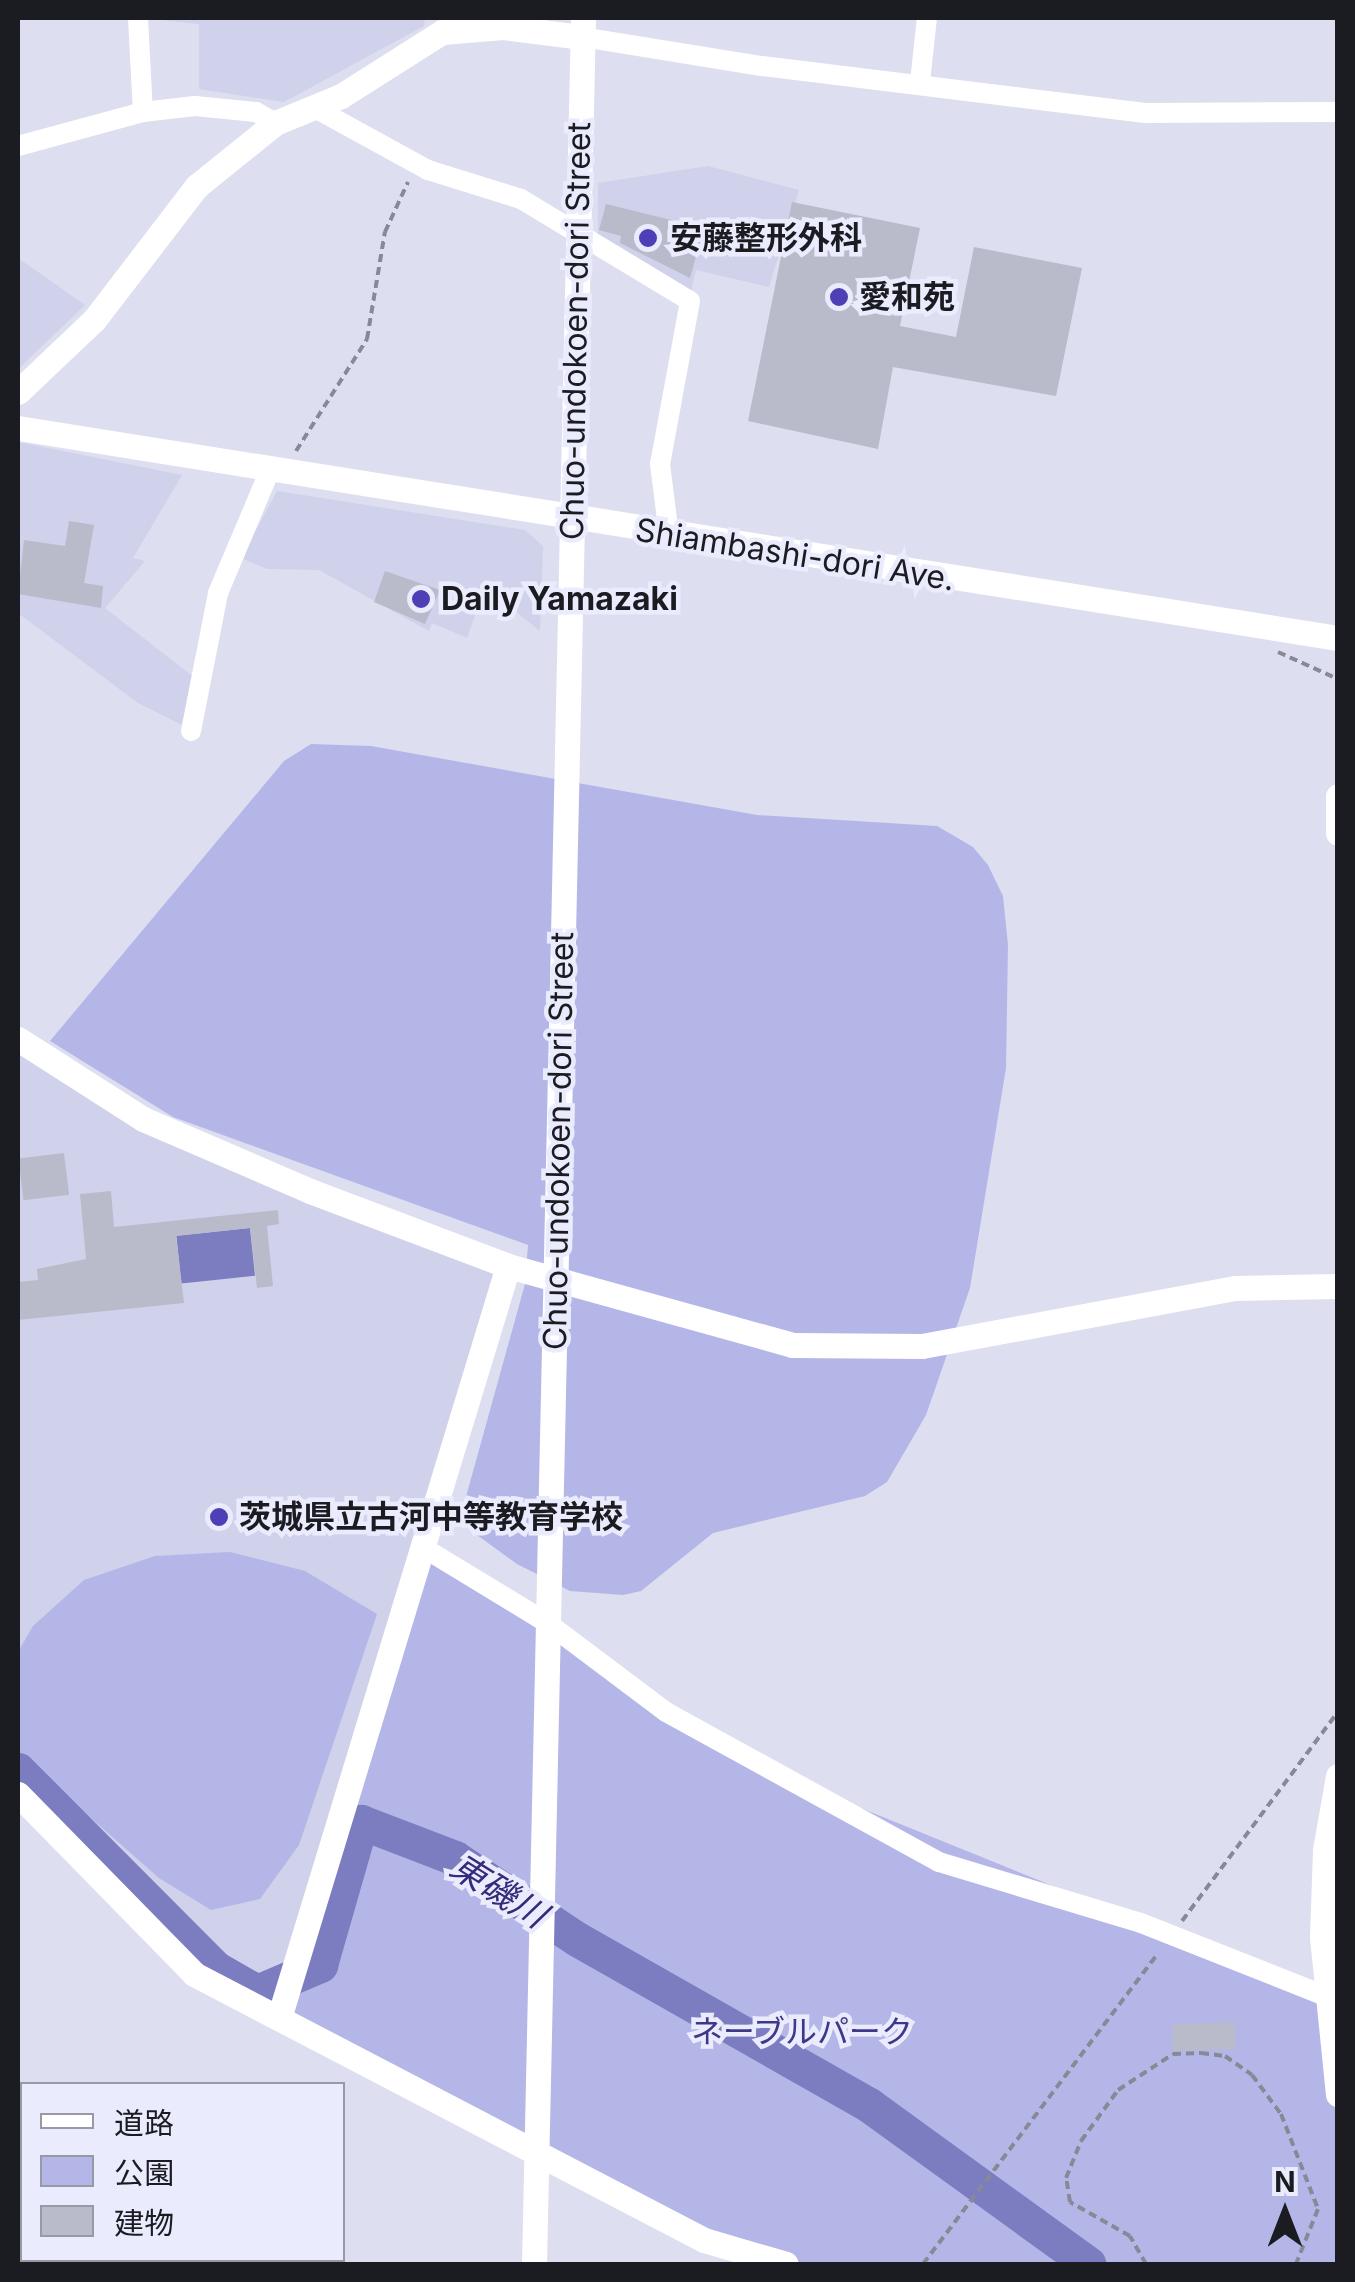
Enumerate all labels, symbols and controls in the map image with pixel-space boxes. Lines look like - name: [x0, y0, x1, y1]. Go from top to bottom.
- street label: Chuo-undokoen-dori Street: [553, 121, 599, 541]
- place label: 安藤整形外科: [670, 219, 862, 257]
- marker: 安藤整形外科: [635, 225, 661, 251]
- place label: 愛和苑: [859, 278, 955, 316]
- marker: 愛和苑: [828, 286, 850, 308]
- street label: Shiambashi-dori Ave.: [633, 511, 957, 599]
- place label: Daily Yamazaki: [441, 580, 678, 618]
- marker: Daily Yamazaki: [410, 588, 432, 610]
- street label: Chuo-undokoen-dori Street: [536, 931, 582, 1351]
- place label: 茨城県立古河中等教育学校: [239, 1498, 623, 1536]
- marker: 茨城県立古河中等教育学校: [208, 1506, 230, 1528]
- water label: 東磯川: [443, 1844, 555, 1936]
- park label: ネーブルパーク: [690, 2013, 914, 2051]
- legend: [20, 2082, 345, 2262]
- text: 道路: [114, 2105, 174, 2141]
- text: 公園: [114, 2155, 174, 2191]
- north arrow: [1235, 2162, 1335, 2262]
- text: N: [1274, 2165, 1296, 2199]
- text: 建物: [114, 2205, 174, 2241]

